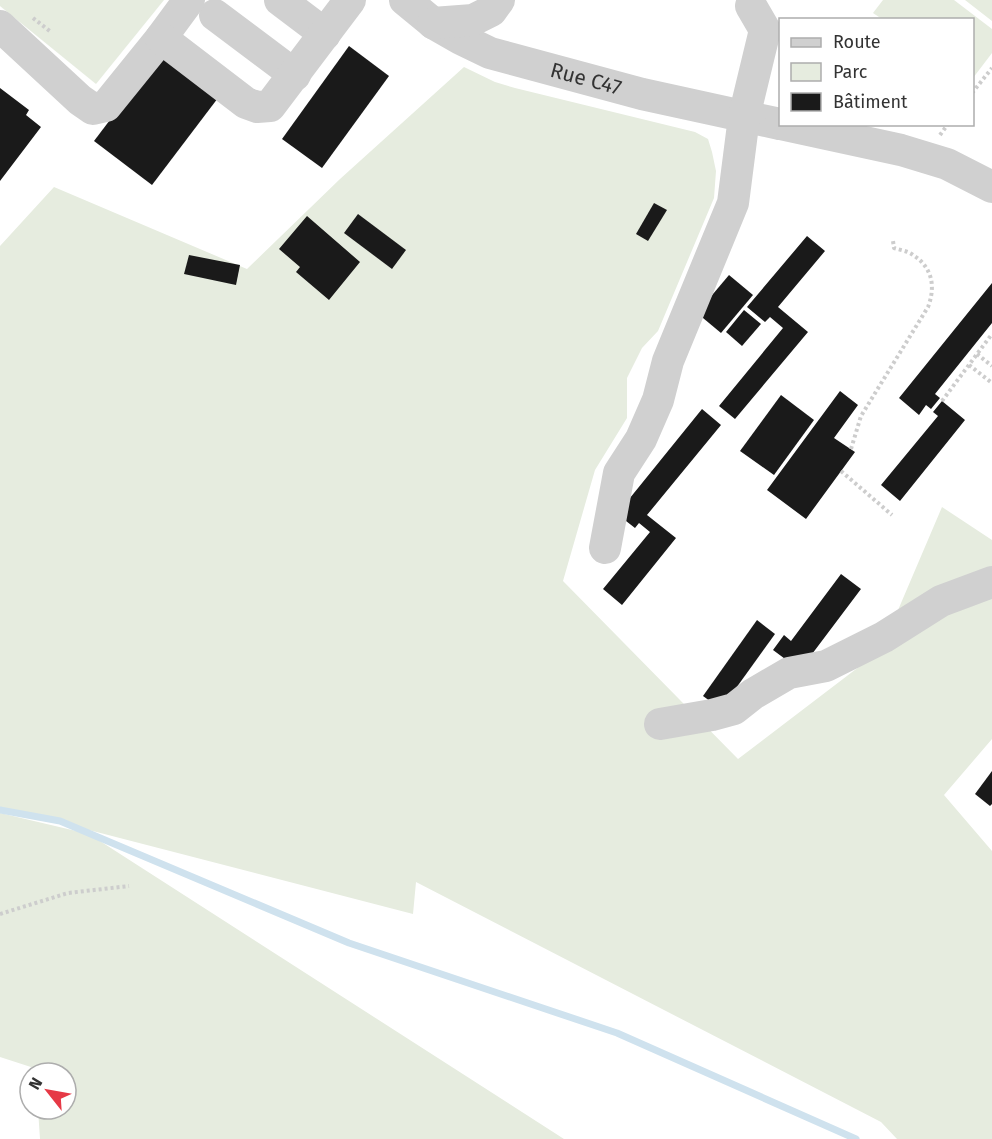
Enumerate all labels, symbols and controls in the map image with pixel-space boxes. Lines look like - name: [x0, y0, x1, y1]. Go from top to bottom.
- legend: [779, 18, 974, 126]
- text: Route: [833, 31, 881, 53]
- street label: Rue C47: [547, 57, 624, 101]
- text: Parc: [833, 61, 868, 83]
- text: Bâtiment: [833, 91, 908, 113]
- north arrow: [18, 1061, 78, 1121]
- text: N: [25, 1074, 46, 1093]

